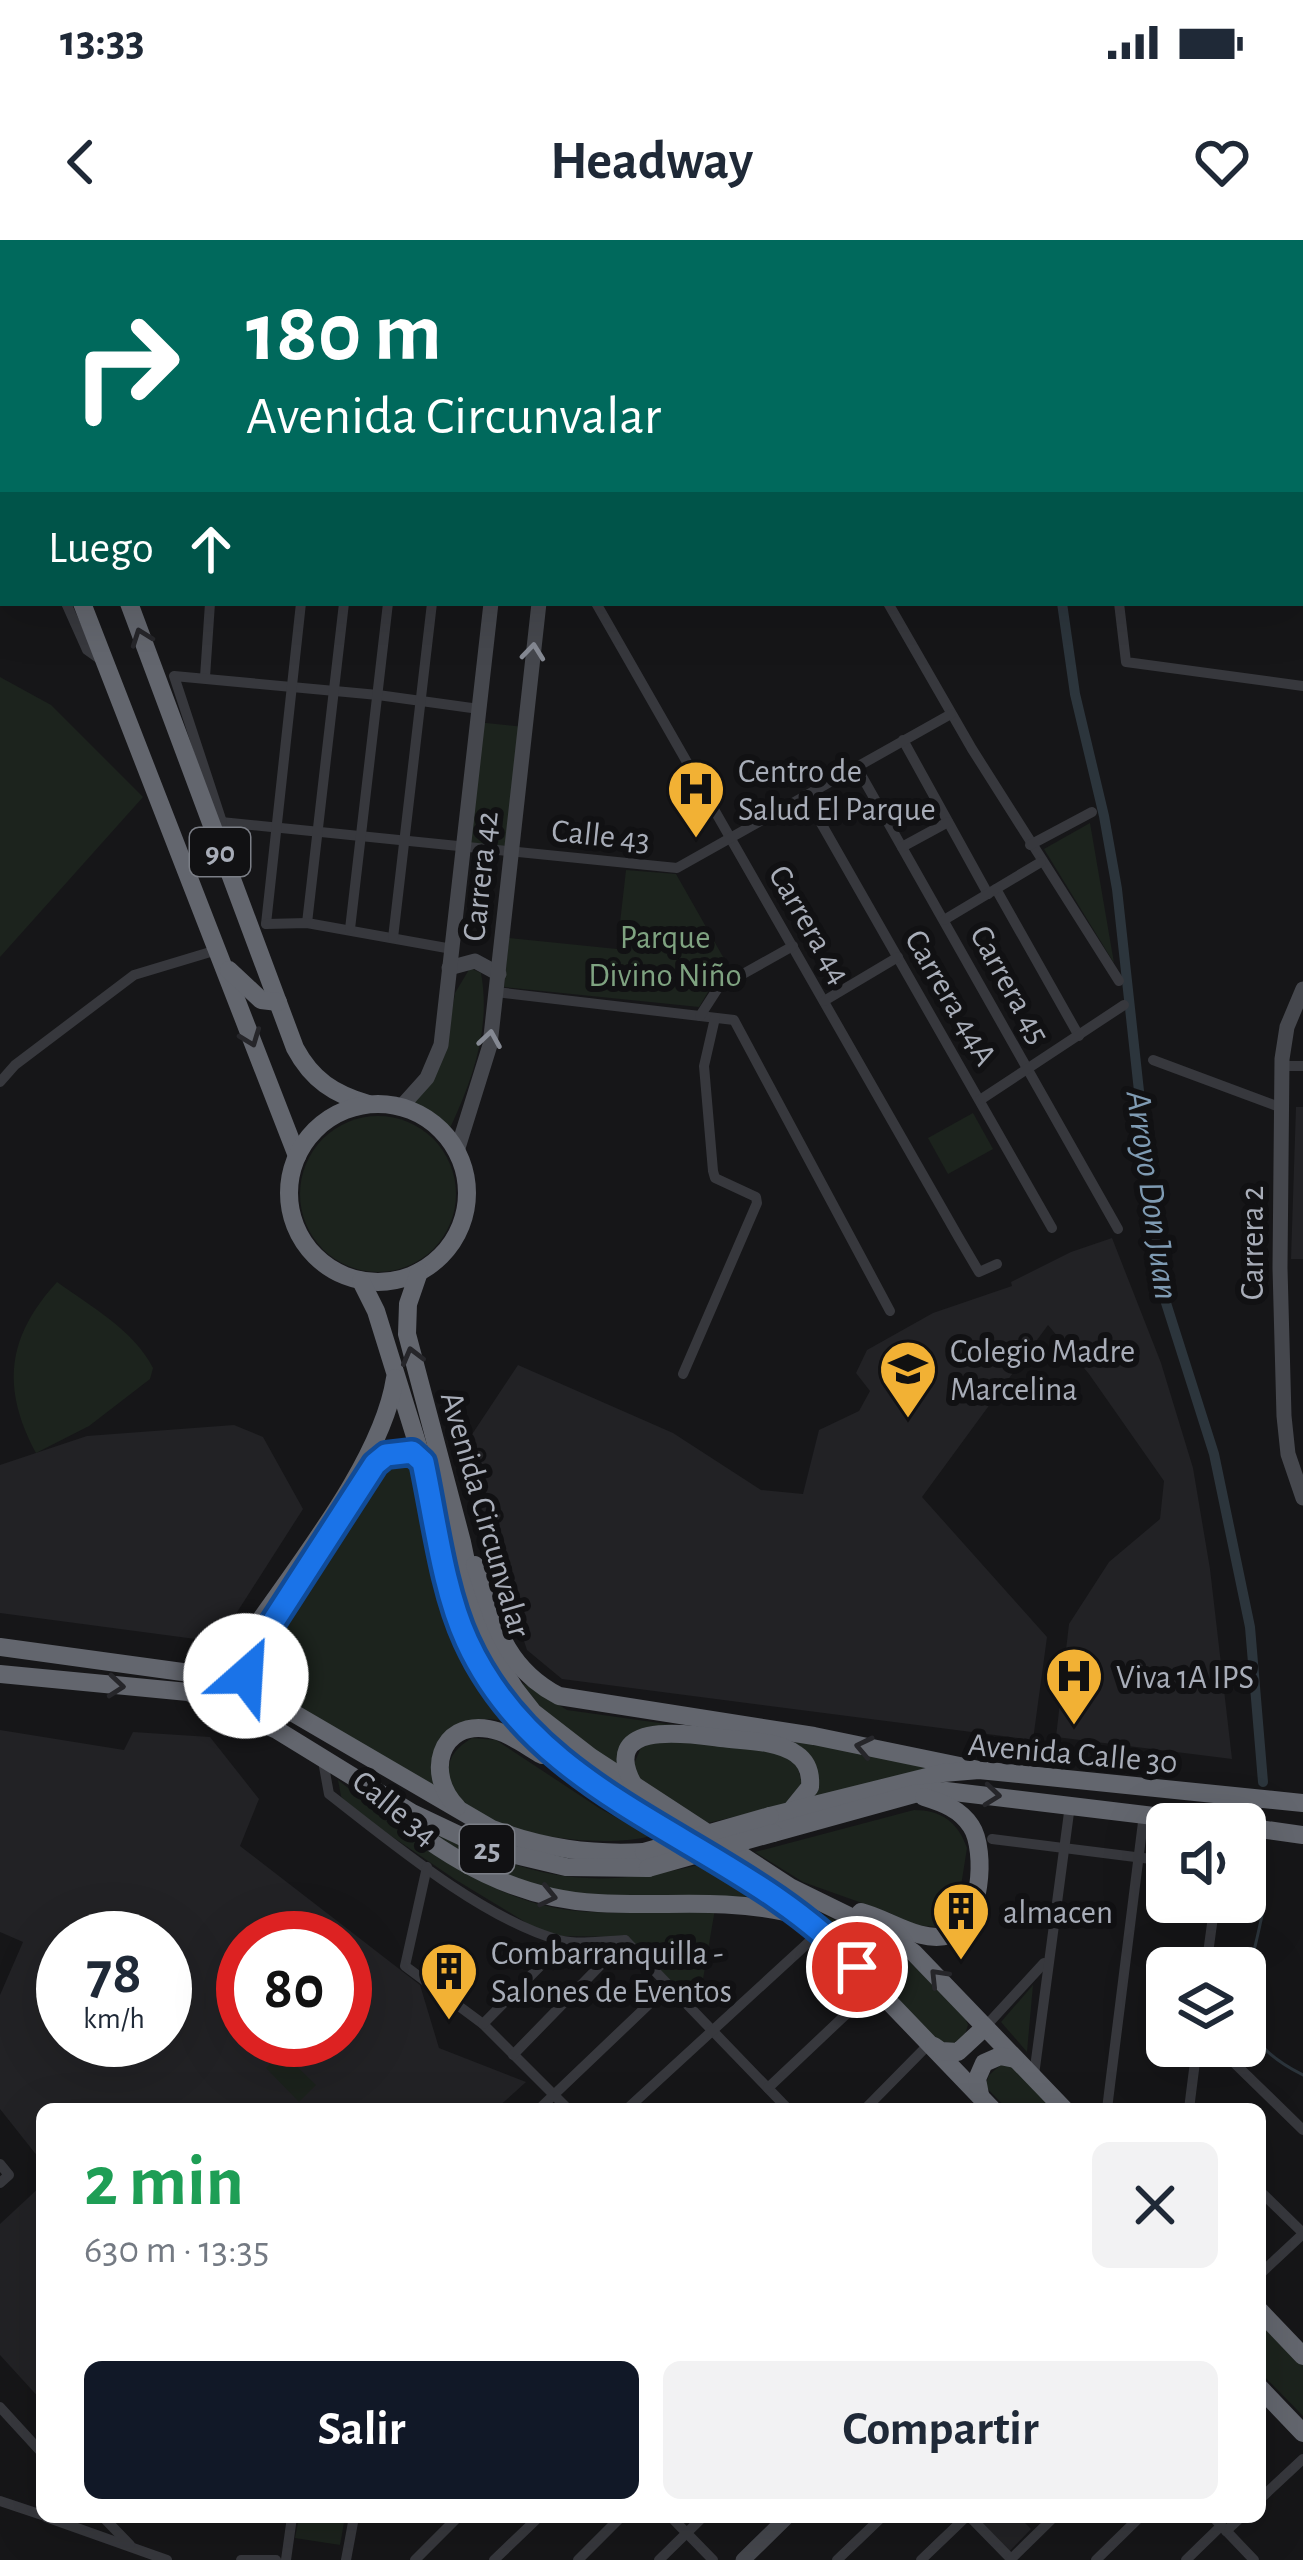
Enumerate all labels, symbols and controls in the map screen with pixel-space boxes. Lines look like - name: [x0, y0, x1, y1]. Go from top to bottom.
- text: 13:33: [60, 19, 145, 64]
- icon: back: [48, 129, 114, 195]
- icon: heart: [1189, 129, 1255, 195]
- text: Headway: [550, 135, 753, 189]
- icon: right: [48, 288, 204, 444]
- text: 180 m: [246, 292, 442, 376]
- text: Avenida Circunvalar: [246, 390, 661, 444]
- icon: ahead: [178, 516, 244, 582]
- text: Luego: [48, 526, 154, 571]
- one-way arrow: [131, 627, 155, 648]
- one-way arrow: [520, 642, 546, 662]
- place label: Centro de Salud El Parque: [738, 756, 936, 827]
- hospital icon: Centro de Salud El Parque: [665, 758, 727, 840]
- street label: Carrera 42: [458, 810, 505, 943]
- street label: Calle 43: [550, 815, 652, 858]
- road number: 90: [190, 828, 250, 876]
- street label: Carrera 44: [762, 860, 856, 990]
- street label: Carrera 45: [963, 921, 1055, 1050]
- park label: Parque Divino Niño: [588, 922, 742, 993]
- street label: Carrera 44A: [898, 925, 1002, 1072]
- one-way arrow: [237, 1026, 262, 1047]
- one-way arrow: [476, 1030, 501, 1050]
- water label: Arroyo Don Juan: [1119, 1087, 1185, 1302]
- street label: Carrera 2: [1237, 1186, 1270, 1300]
- place label: Colegio Madre Marcelina: [950, 1336, 1135, 1407]
- school or university icon: Colegio Madre Marcelina: [877, 1338, 939, 1420]
- one-way arrow: [402, 1346, 427, 1367]
- street label: Avenida Circunvalar: [434, 1388, 536, 1642]
- position arrow: [183, 1613, 309, 1739]
- hospital icon: Viva 1A IPS: [1043, 1645, 1105, 1727]
- place label: Viva 1A IPS: [1116, 1662, 1254, 1695]
- one-way arrow: [107, 1673, 126, 1698]
- street label: Avenida Calle 30: [967, 1729, 1179, 1780]
- one-way arrow: [855, 1735, 875, 1760]
- street label: Calle 34: [346, 1765, 443, 1853]
- one-way arrow: [982, 1782, 1002, 1808]
- map controls: [1146, 1803, 1266, 2067]
- button: sound: [1146, 1803, 1266, 1923]
- road number: 25: [460, 1825, 514, 1873]
- building icon: almacen: [930, 1880, 992, 1962]
- one-way arrow: [538, 1882, 558, 1907]
- place label: almacen: [1003, 1897, 1113, 1930]
- speed limit sign: 80: [216, 1911, 372, 2067]
- pin: [806, 1916, 908, 2018]
- icon: arrive: [824, 1934, 890, 2000]
- place label: Combarranquilla - Salones de Eventos: [491, 1938, 732, 2009]
- building icon: Combarranquilla - Salones de Eventos: [418, 1940, 480, 2022]
- text: 78: [86, 1944, 142, 2004]
- button: layers: [1146, 1947, 1266, 2067]
- one-way arrow: [930, 1969, 952, 1991]
- text: km/h: [83, 2004, 145, 2034]
- button: close: [1092, 2142, 1218, 2268]
- text: 2 min: [84, 2146, 244, 2218]
- text: 630 m · 13:35: [84, 2231, 269, 2270]
- button: Salir: [84, 2361, 639, 2499]
- button: Compartir: [663, 2361, 1218, 2499]

